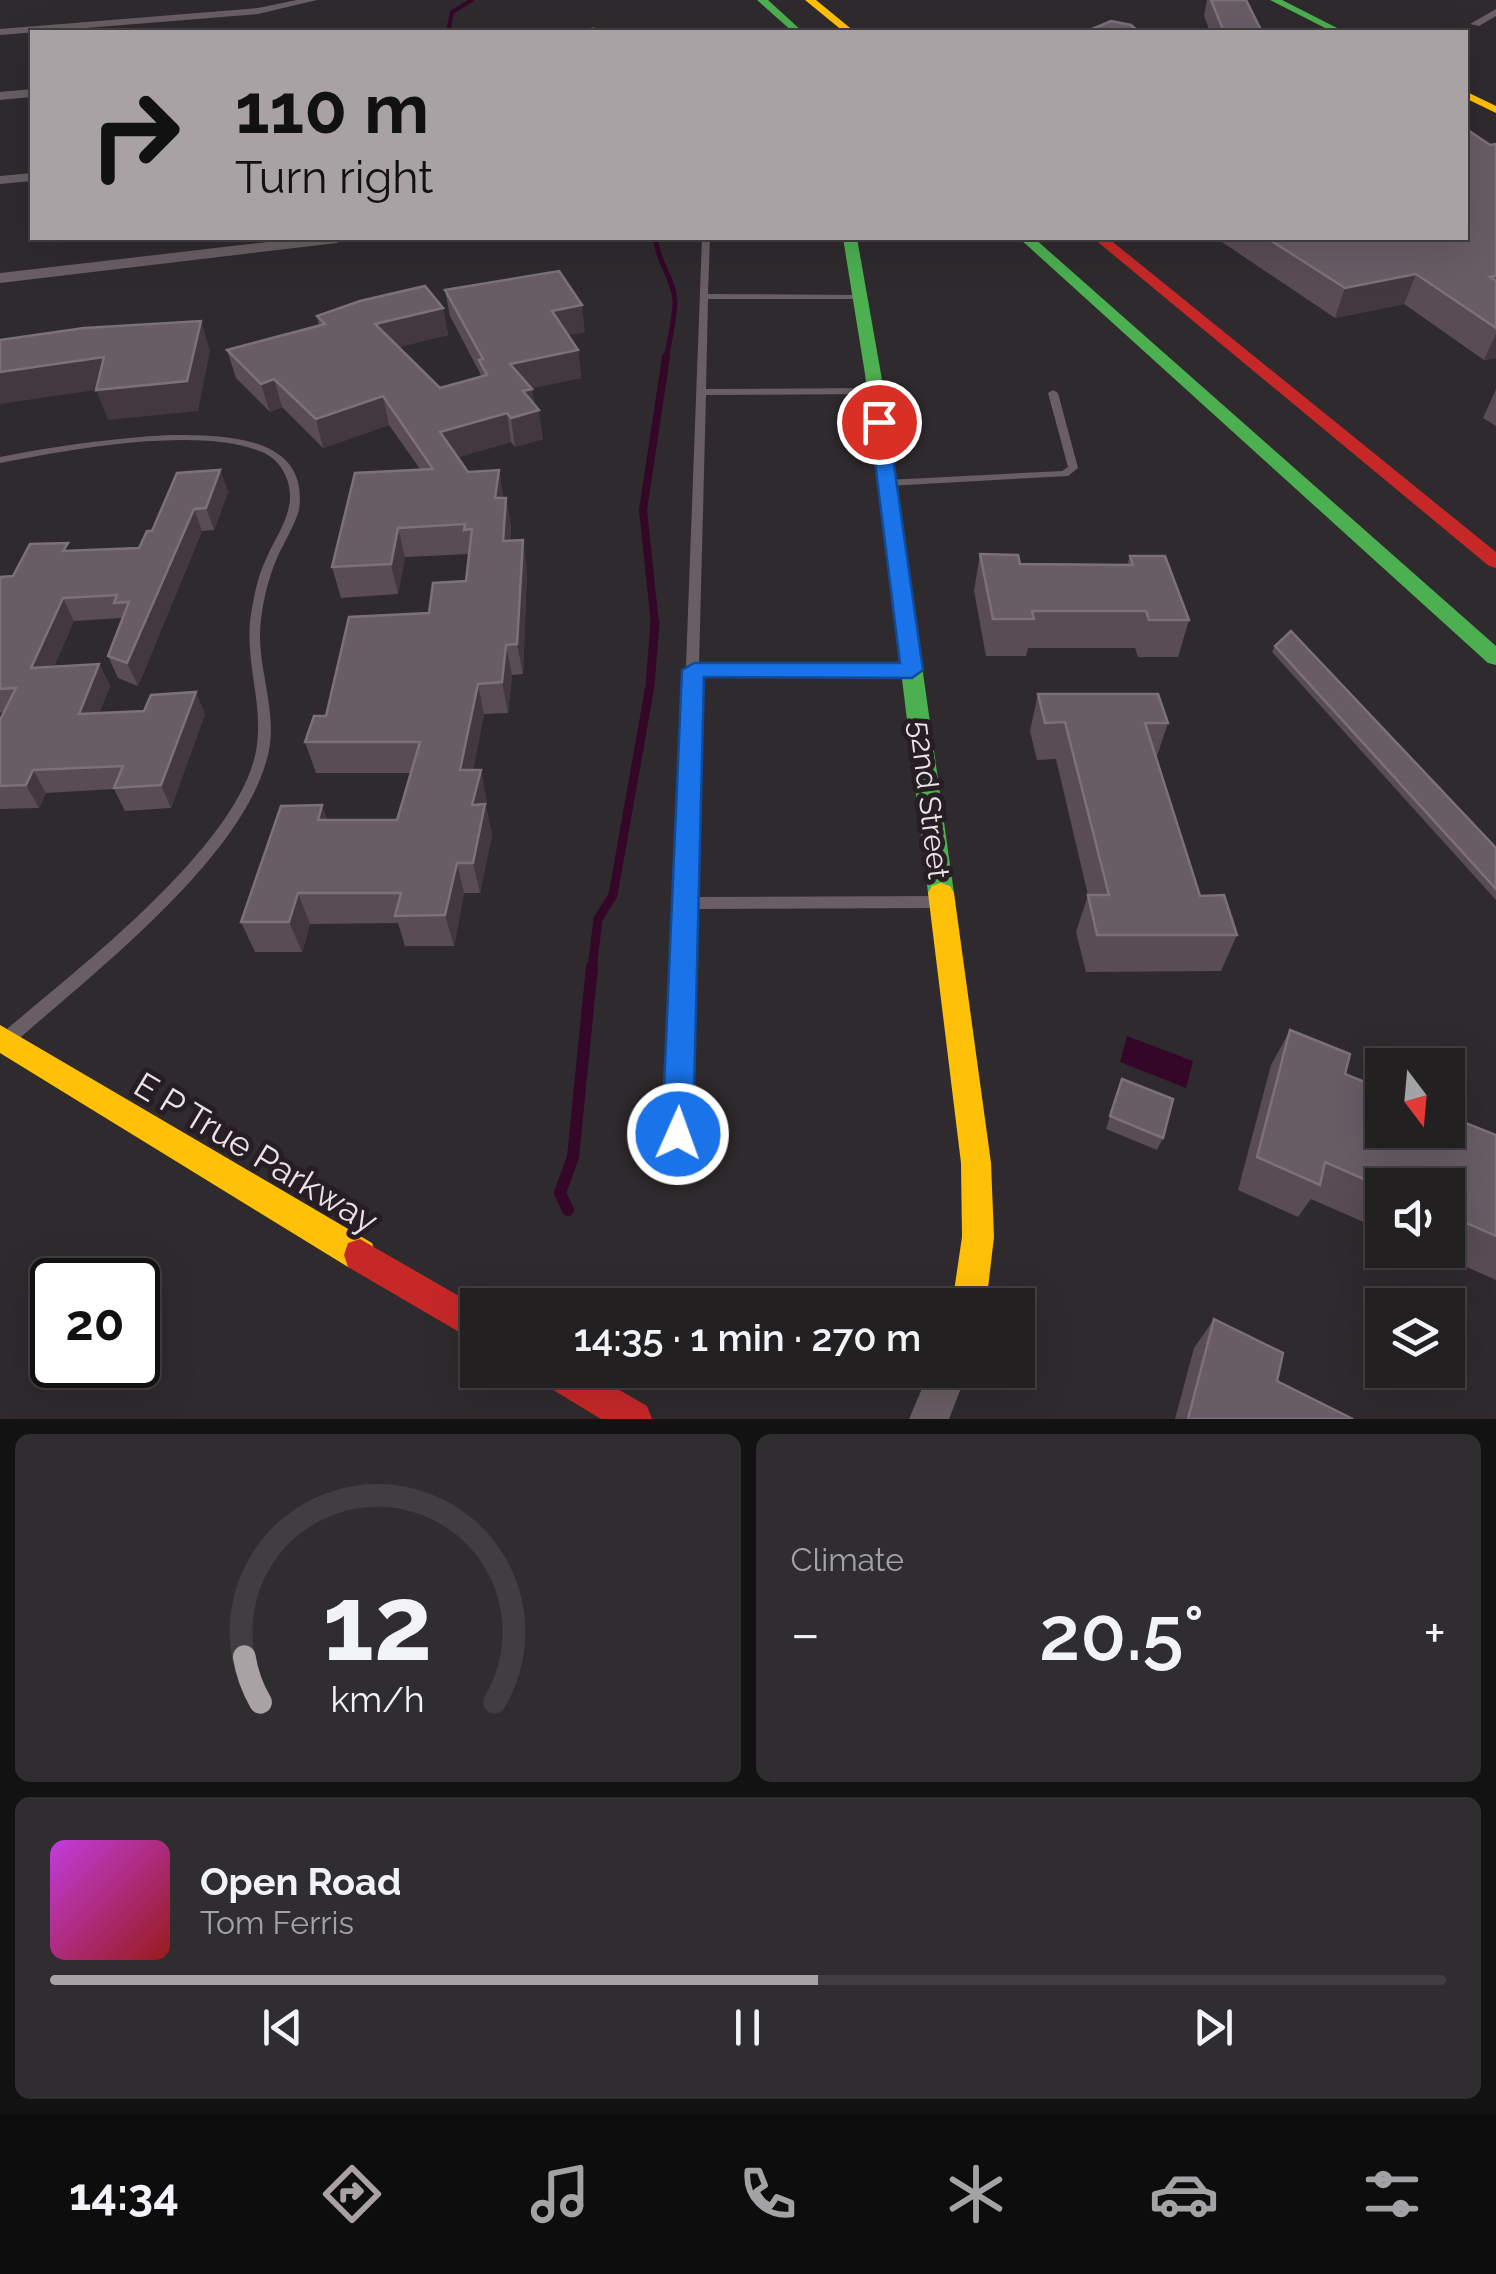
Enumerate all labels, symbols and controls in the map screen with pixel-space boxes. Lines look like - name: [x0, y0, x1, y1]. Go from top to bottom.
- text: 110 m: [235, 67, 429, 149]
- icon: right: [70, 70, 200, 200]
- text: Turn right: [235, 151, 433, 204]
- pin: [837, 380, 922, 465]
- icon: arrive: [852, 395, 907, 450]
- street label: 52nd Street: [902, 719, 957, 881]
- north arrow: [1365, 1048, 1465, 1148]
- map controls: [1365, 1048, 1465, 1388]
- street label: E P True Parkway: [127, 1064, 385, 1241]
- position arrow: [626, 1082, 730, 1186]
- button: sound: [1365, 1168, 1465, 1268]
- speed limit sign: 20: [30, 1258, 160, 1388]
- button: layers: [1365, 1288, 1465, 1388]
- text: 14:35 · 1 min · 270 m: [574, 1315, 921, 1360]
- text: Climate: [791, 1541, 904, 1578]
- text: 12: [323, 1562, 433, 1684]
- text: 20.5°: [1039, 1589, 1204, 1678]
- text: −: [791, 1601, 820, 1666]
- text: +: [1423, 1601, 1446, 1666]
- text: km/h: [331, 1678, 425, 1720]
- text: Open Road: [200, 1859, 401, 1904]
- text: Tom Ferris: [200, 1904, 354, 1941]
- icon: previous: [255, 2000, 310, 2055]
- icon: pause: [720, 2000, 775, 2055]
- icon: next: [1186, 2000, 1241, 2055]
- icon: directions: [317, 2159, 387, 2229]
- icon: music: [525, 2159, 595, 2229]
- icon: phone: [733, 2159, 803, 2229]
- icon: climate: [941, 2159, 1011, 2229]
- icon: car: [1149, 2159, 1219, 2229]
- icon: filters: [1357, 2159, 1427, 2229]
- text: 14:34: [69, 2168, 179, 2221]

